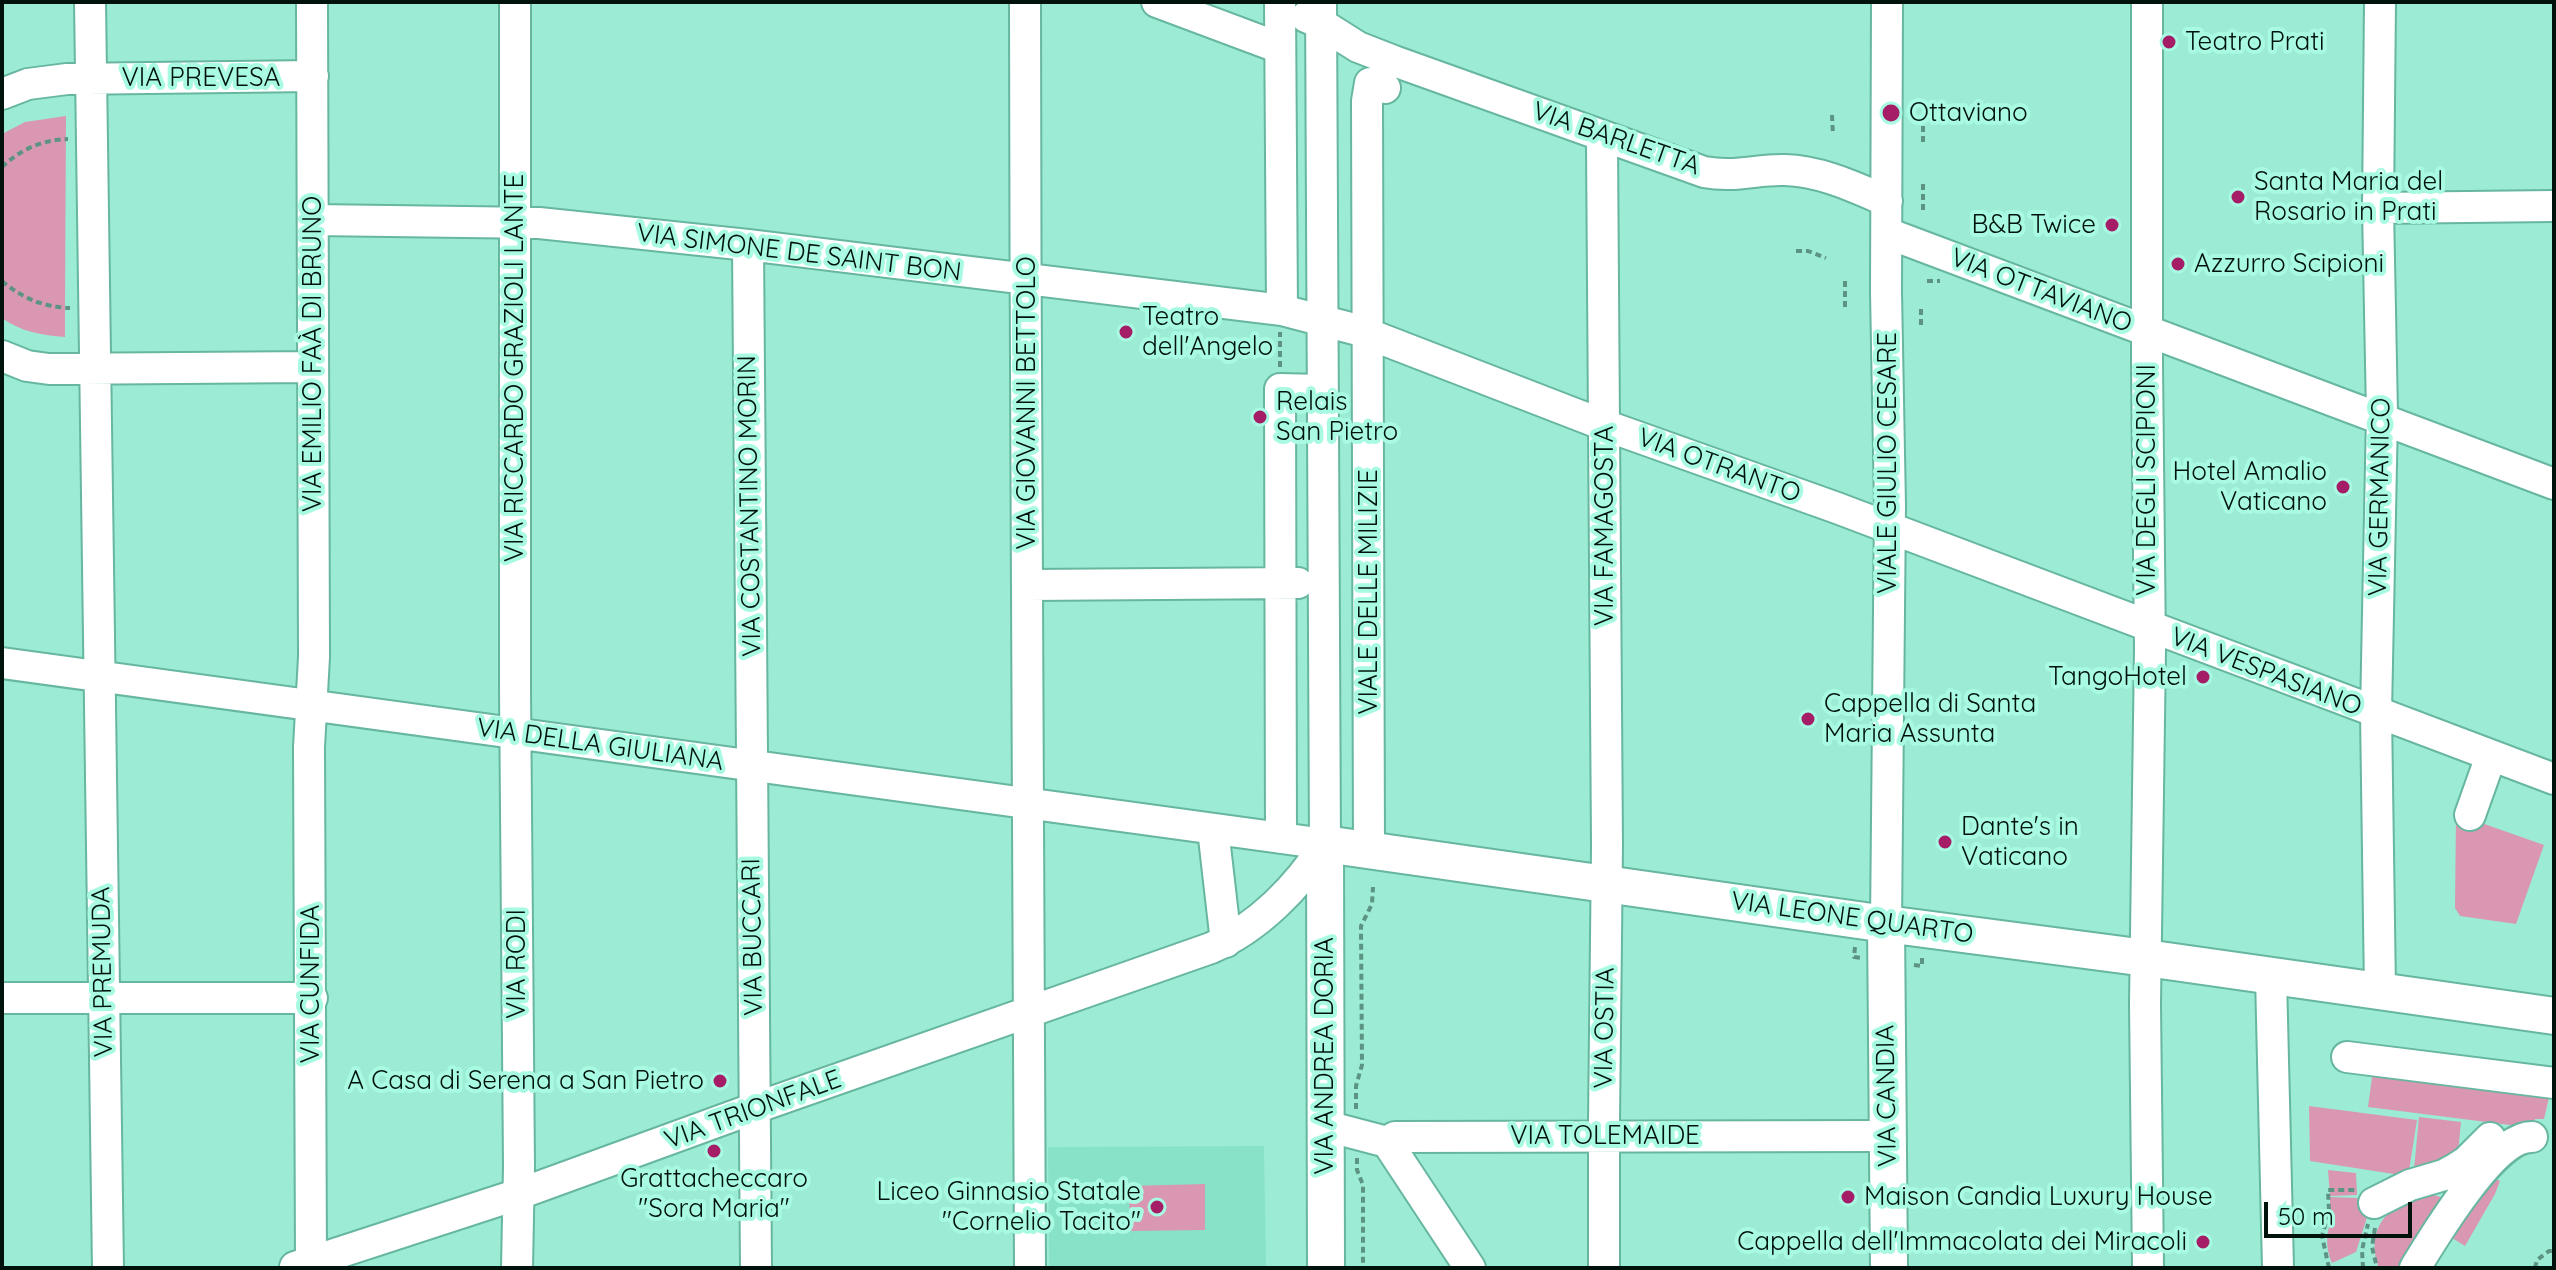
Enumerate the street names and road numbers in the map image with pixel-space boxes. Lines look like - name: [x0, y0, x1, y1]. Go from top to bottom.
- street label: VIA PREVESA: [122, 62, 280, 94]
- street label: VIA BARLETTA: [1528, 96, 1704, 182]
- street label: VIA RICCARDO GRAZIOLI LANTE: [499, 174, 531, 562]
- street label: VIA EMILIO FAÀ DI BRUNO: [297, 196, 329, 512]
- street label: VIA SIMONE DE SAINT BON: [635, 218, 963, 288]
- street label: VIA OTTAVIANO: [1946, 242, 2136, 340]
- street label: VIA GIOVANNI BETTOLO: [1011, 256, 1043, 550]
- street label: VIALE GIULIO CESARE: [1872, 332, 1904, 594]
- street label: VIA COSTANTINO MORIN: [732, 355, 768, 657]
- street label: VIA DEGLI SCIPIONI: [2131, 364, 2163, 596]
- street label: VIA GERMANICO: [2363, 397, 2397, 597]
- street label: VIA OTRANTO: [1633, 422, 1805, 510]
- street label: VIA FAMAGOSTA: [1589, 426, 1621, 626]
- street label: VIALE DELLE MILIZIE: [1353, 469, 1385, 715]
- street label: VIA VESPASIANO: [2166, 621, 2366, 723]
- street label: VIA DELLA GIULIANA: [475, 712, 725, 778]
- street label: VIA BUCCARI: [736, 858, 770, 1016]
- street label: VIA PREMUDA: [86, 886, 120, 1058]
- street label: VIA LEONE QUARTO: [1729, 886, 1975, 950]
- street label: VIA CUNFIDA: [295, 905, 327, 1063]
- street label: VIA RODI: [501, 909, 533, 1019]
- street label: VIA ANDREA DORIA: [1309, 937, 1341, 1175]
- street label: VIA OSTIA: [1588, 967, 1622, 1089]
- street label: VIA CANDIA: [1870, 1025, 1904, 1167]
- street label: VIA TRIONFALE: [661, 1064, 845, 1156]
- street label: VIA TOLEMAIDE: [1510, 1120, 1700, 1152]

